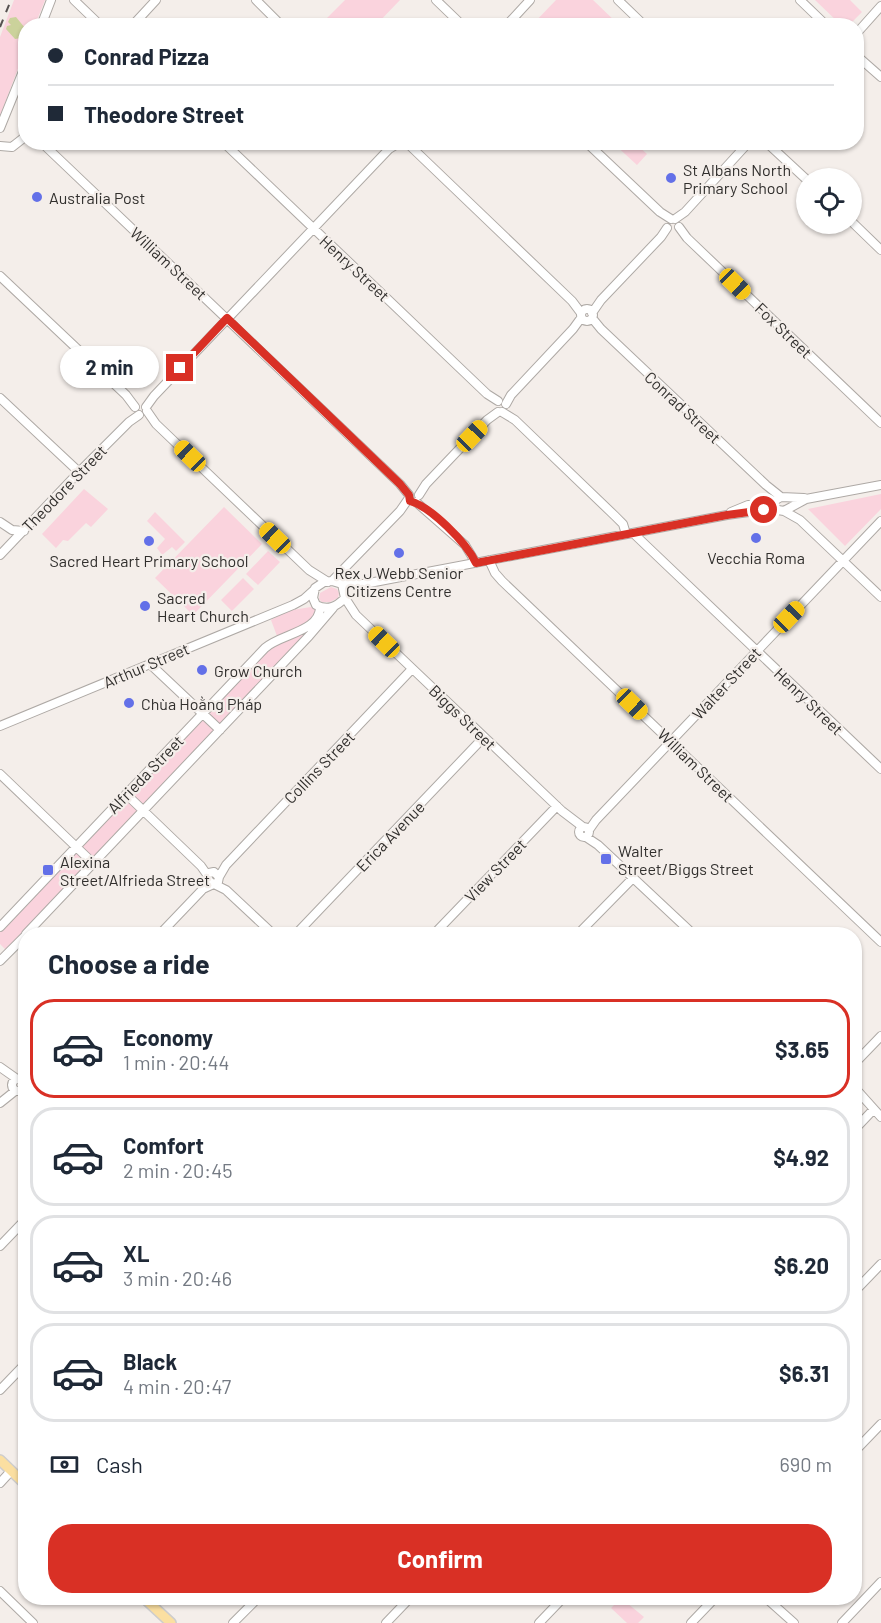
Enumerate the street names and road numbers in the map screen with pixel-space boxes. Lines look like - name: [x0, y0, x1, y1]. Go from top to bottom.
- street label: William Street: [127, 223, 211, 303]
- street label: Henry Street: [316, 231, 394, 305]
- street label: Fox Street: [752, 298, 816, 362]
- street label: Conrad Street: [641, 367, 725, 447]
- street label: Theodore Street: [18, 441, 110, 535]
- street label: Arthur Street: [100, 638, 192, 692]
- street label: Walter Street: [688, 643, 764, 723]
- street label: Henry Street: [771, 664, 847, 738]
- street label: Biggs Street: [426, 680, 500, 754]
- street label: William Street: [654, 724, 738, 806]
- street label: Collins Street: [280, 727, 358, 807]
- street label: Alfrieda Street: [103, 731, 187, 817]
- street label: Erica Avenue: [352, 797, 428, 875]
- street label: View Street: [460, 835, 530, 905]

